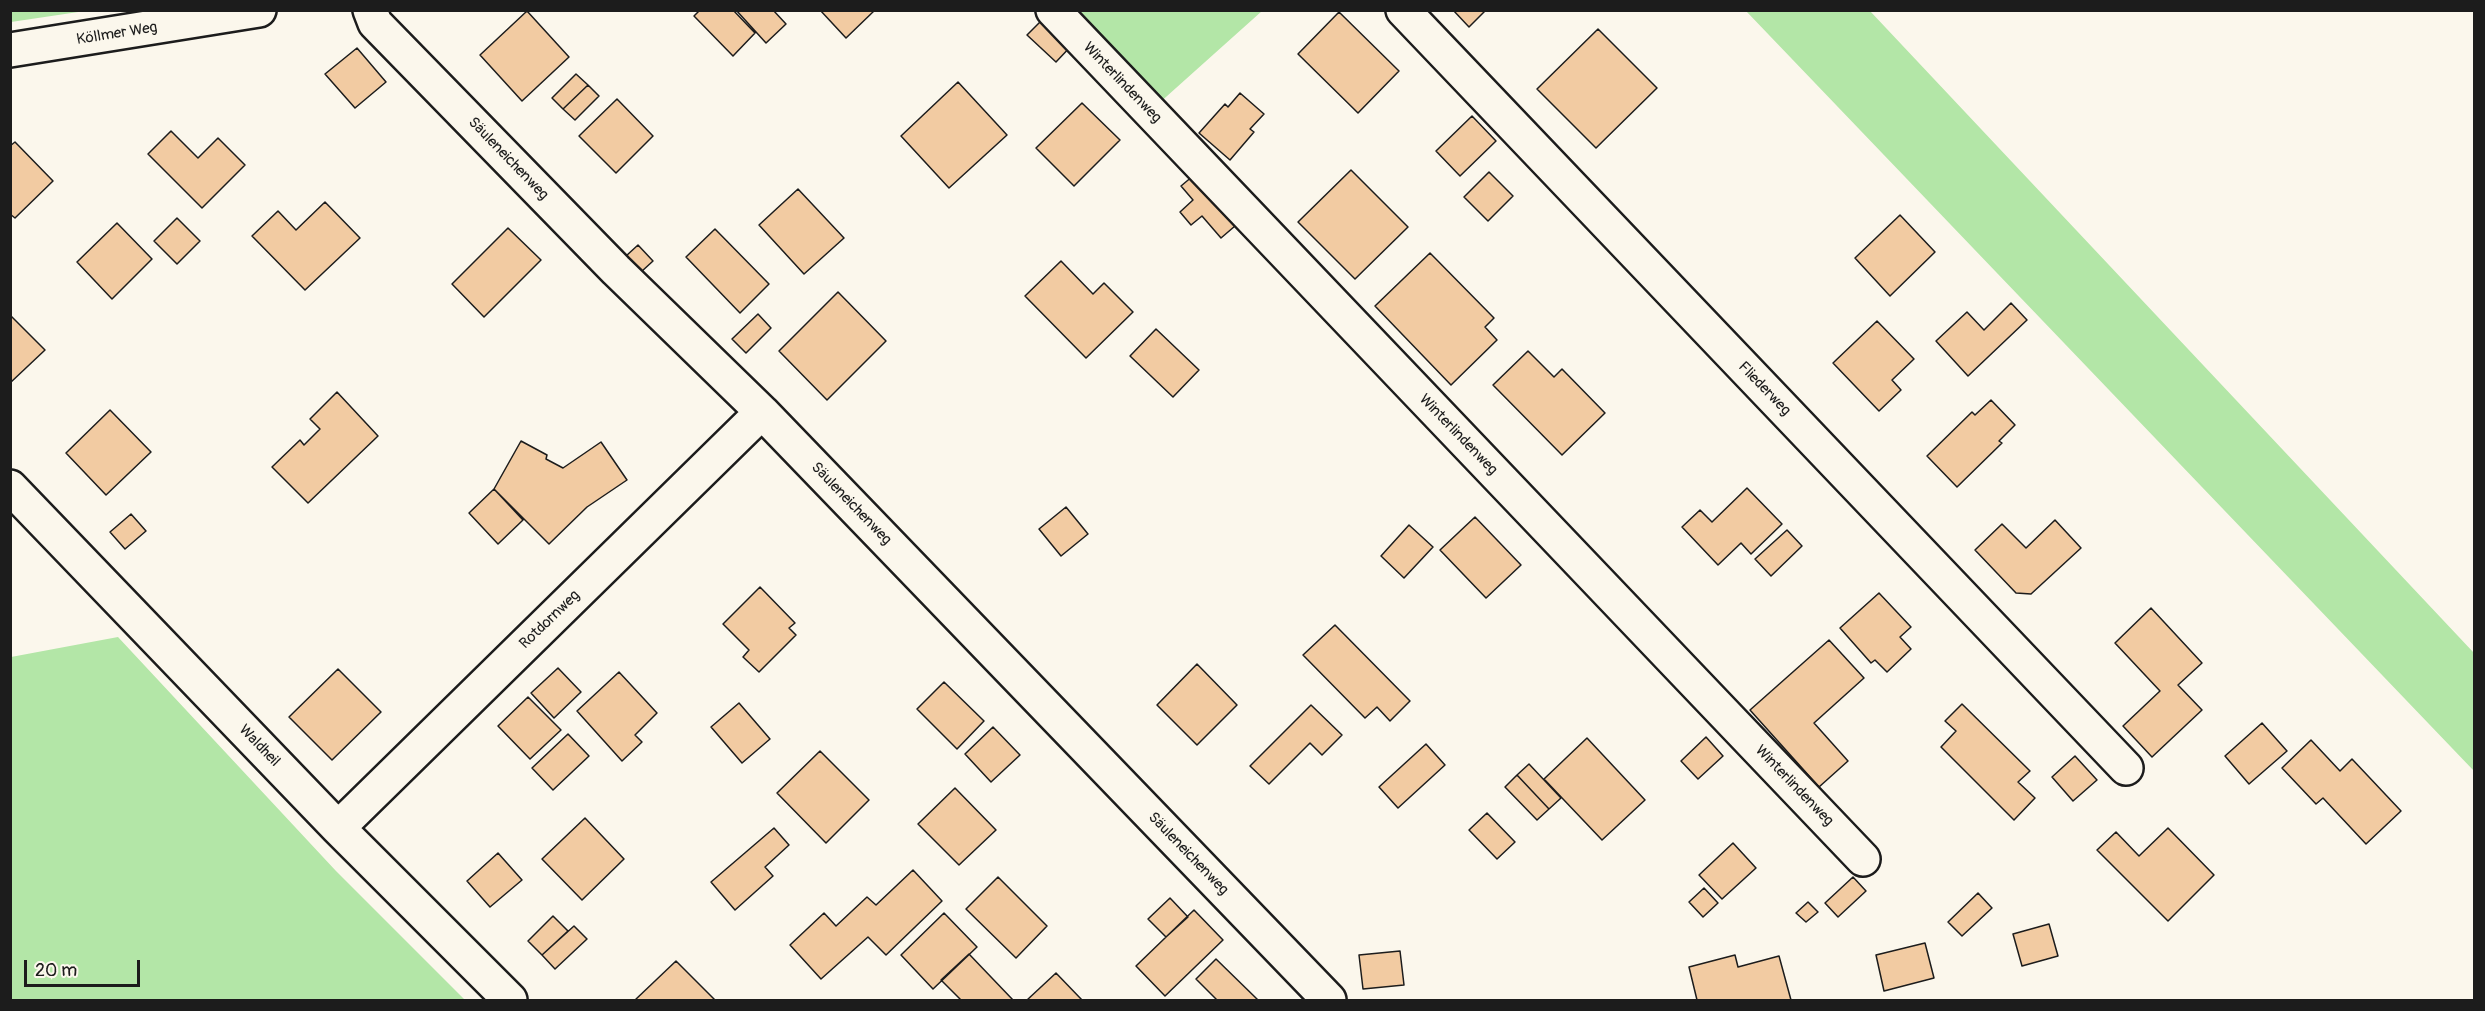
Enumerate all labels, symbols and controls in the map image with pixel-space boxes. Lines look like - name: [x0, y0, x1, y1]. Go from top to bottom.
- street label: Köllmer Weg: [75, 19, 159, 49]
- street label: Winterlindenweg: [1079, 39, 1165, 127]
- street label: Säuleneichenweg: [464, 114, 552, 204]
- street label: Fliederweg: [1734, 358, 1794, 420]
- street label: Winterlindenweg: [1415, 391, 1501, 479]
- street label: Säuleneichenweg: [807, 459, 895, 549]
- street label: Rotdornweg: [516, 587, 584, 653]
- street label: Waldheil: [235, 721, 283, 771]
- street label: Winterlindenweg: [1751, 742, 1837, 830]
- street label: Säuleneichenweg: [1144, 809, 1232, 899]
- scale bar: [27, 948, 142, 986]
- text: 20 m: [35, 959, 77, 982]

